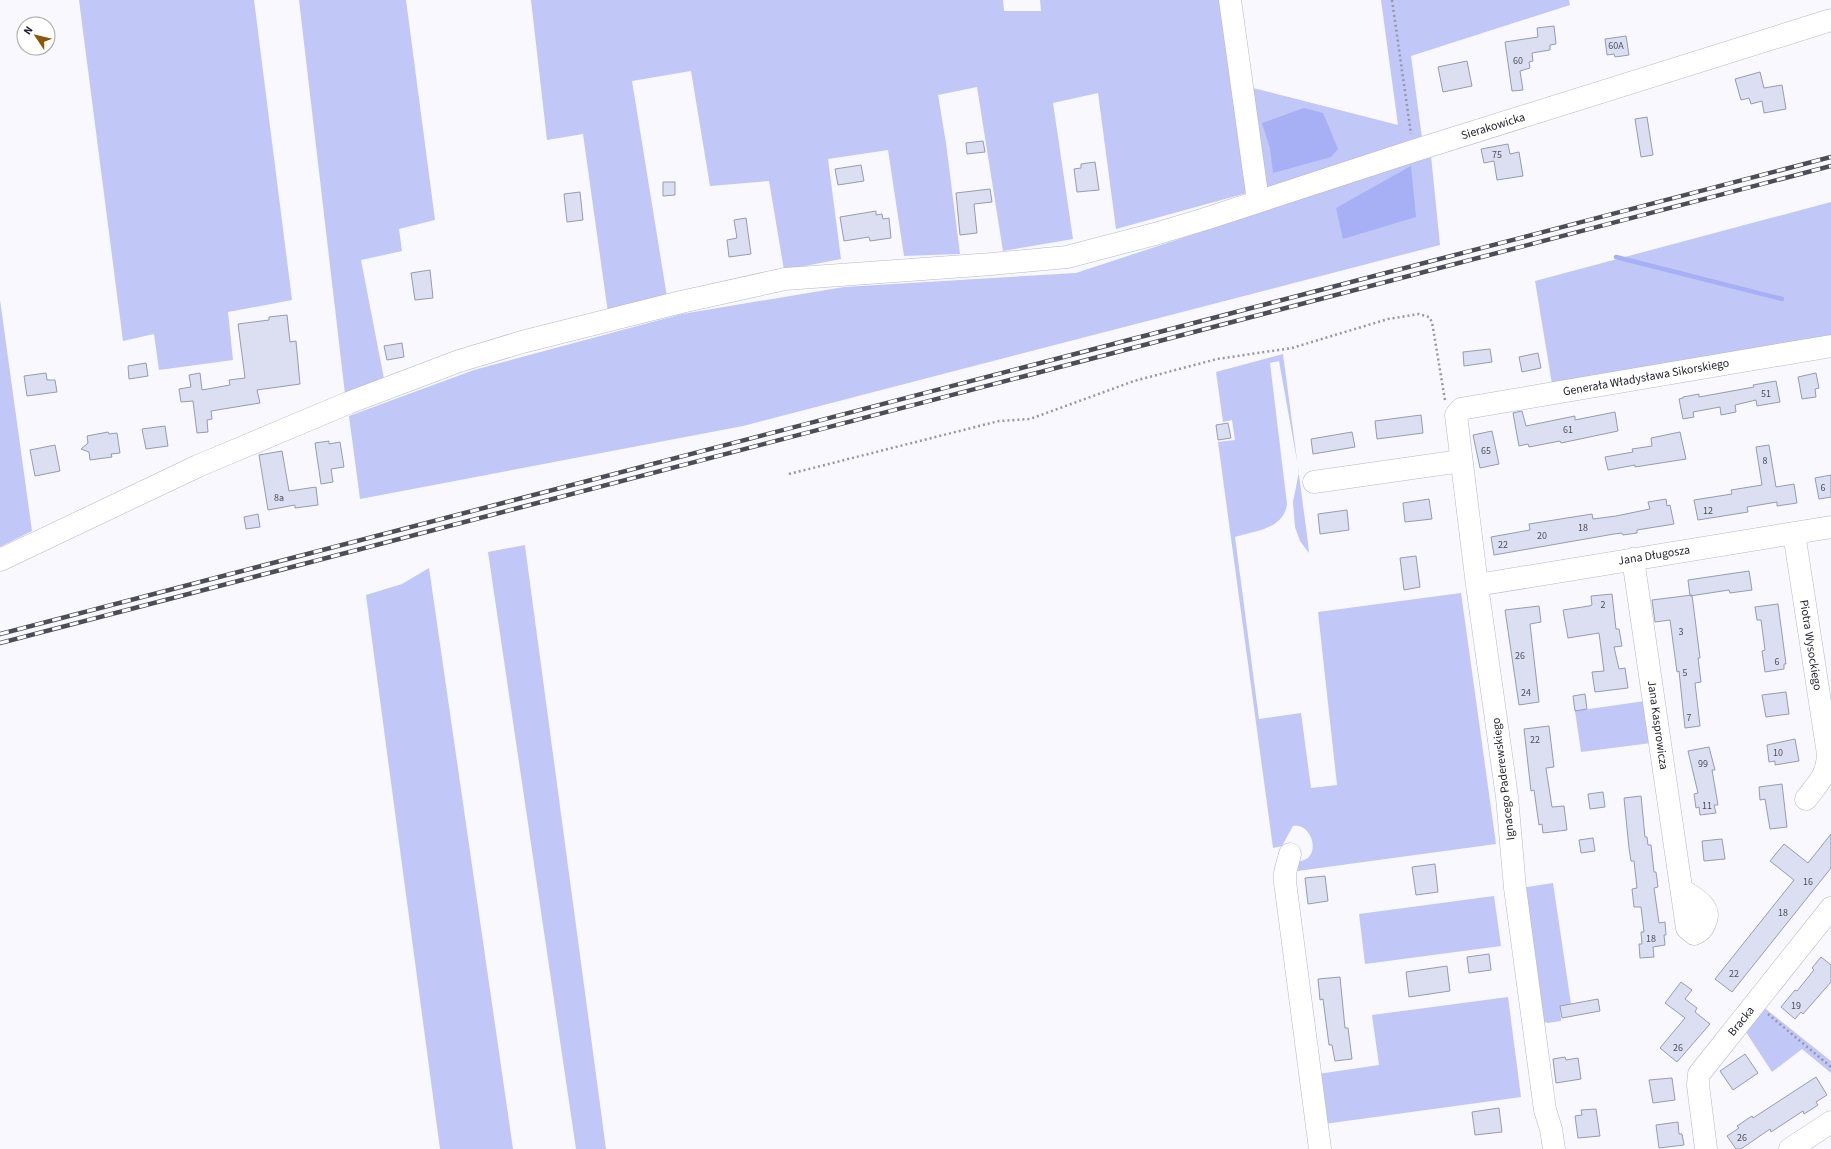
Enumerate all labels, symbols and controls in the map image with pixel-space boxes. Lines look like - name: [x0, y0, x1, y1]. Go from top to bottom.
- north arrow: [16, 16, 56, 56]
- text: N: [20, 23, 36, 38]
- house number: 60A: [1608, 39, 1624, 53]
- house number: 60: [1513, 54, 1523, 68]
- street label: Sierakowicka: [1459, 109, 1527, 144]
- house number: 75: [1492, 148, 1502, 162]
- street label: Generała Władysława Sikorskiego: [1562, 354, 1731, 401]
- house number: 51: [1761, 387, 1771, 401]
- house number: 61: [1563, 423, 1573, 437]
- house number: 65: [1481, 444, 1491, 458]
- house number: 8: [1763, 454, 1768, 468]
- house number: 6: [1821, 481, 1826, 495]
- house number: 8a: [274, 491, 284, 505]
- house number: 12: [1703, 504, 1713, 518]
- house number: 18: [1578, 521, 1588, 535]
- house number: 20: [1537, 529, 1547, 543]
- house number: 22: [1498, 538, 1508, 552]
- street label: Jana Długosza: [1617, 541, 1691, 570]
- house number: 2: [1601, 598, 1606, 612]
- street label: Piotra Wysockiego: [1795, 599, 1826, 692]
- house number: 3: [1679, 625, 1684, 639]
- house number: 26: [1515, 649, 1525, 663]
- house number: 6: [1775, 655, 1780, 669]
- house number: 5: [1683, 666, 1688, 680]
- street label: Jana Kasprowicza: [1643, 679, 1672, 771]
- house number: 24: [1521, 686, 1531, 700]
- house number: 7: [1687, 711, 1692, 725]
- street label: Ignacego Paderewskiego: [1488, 717, 1519, 841]
- house number: 22: [1530, 733, 1540, 747]
- house number: 10: [1773, 746, 1783, 760]
- house number: 99: [1698, 757, 1708, 771]
- house number: 11: [1702, 799, 1712, 813]
- house number: 16: [1803, 875, 1813, 889]
- house number: 18: [1778, 906, 1788, 920]
- house number: 18: [1646, 932, 1656, 946]
- house number: 22: [1729, 967, 1739, 981]
- house number: 19: [1791, 999, 1801, 1013]
- street label: Bracka: [1724, 1003, 1759, 1040]
- house number: 26: [1673, 1041, 1683, 1055]
- house number: 26: [1737, 1131, 1747, 1145]

